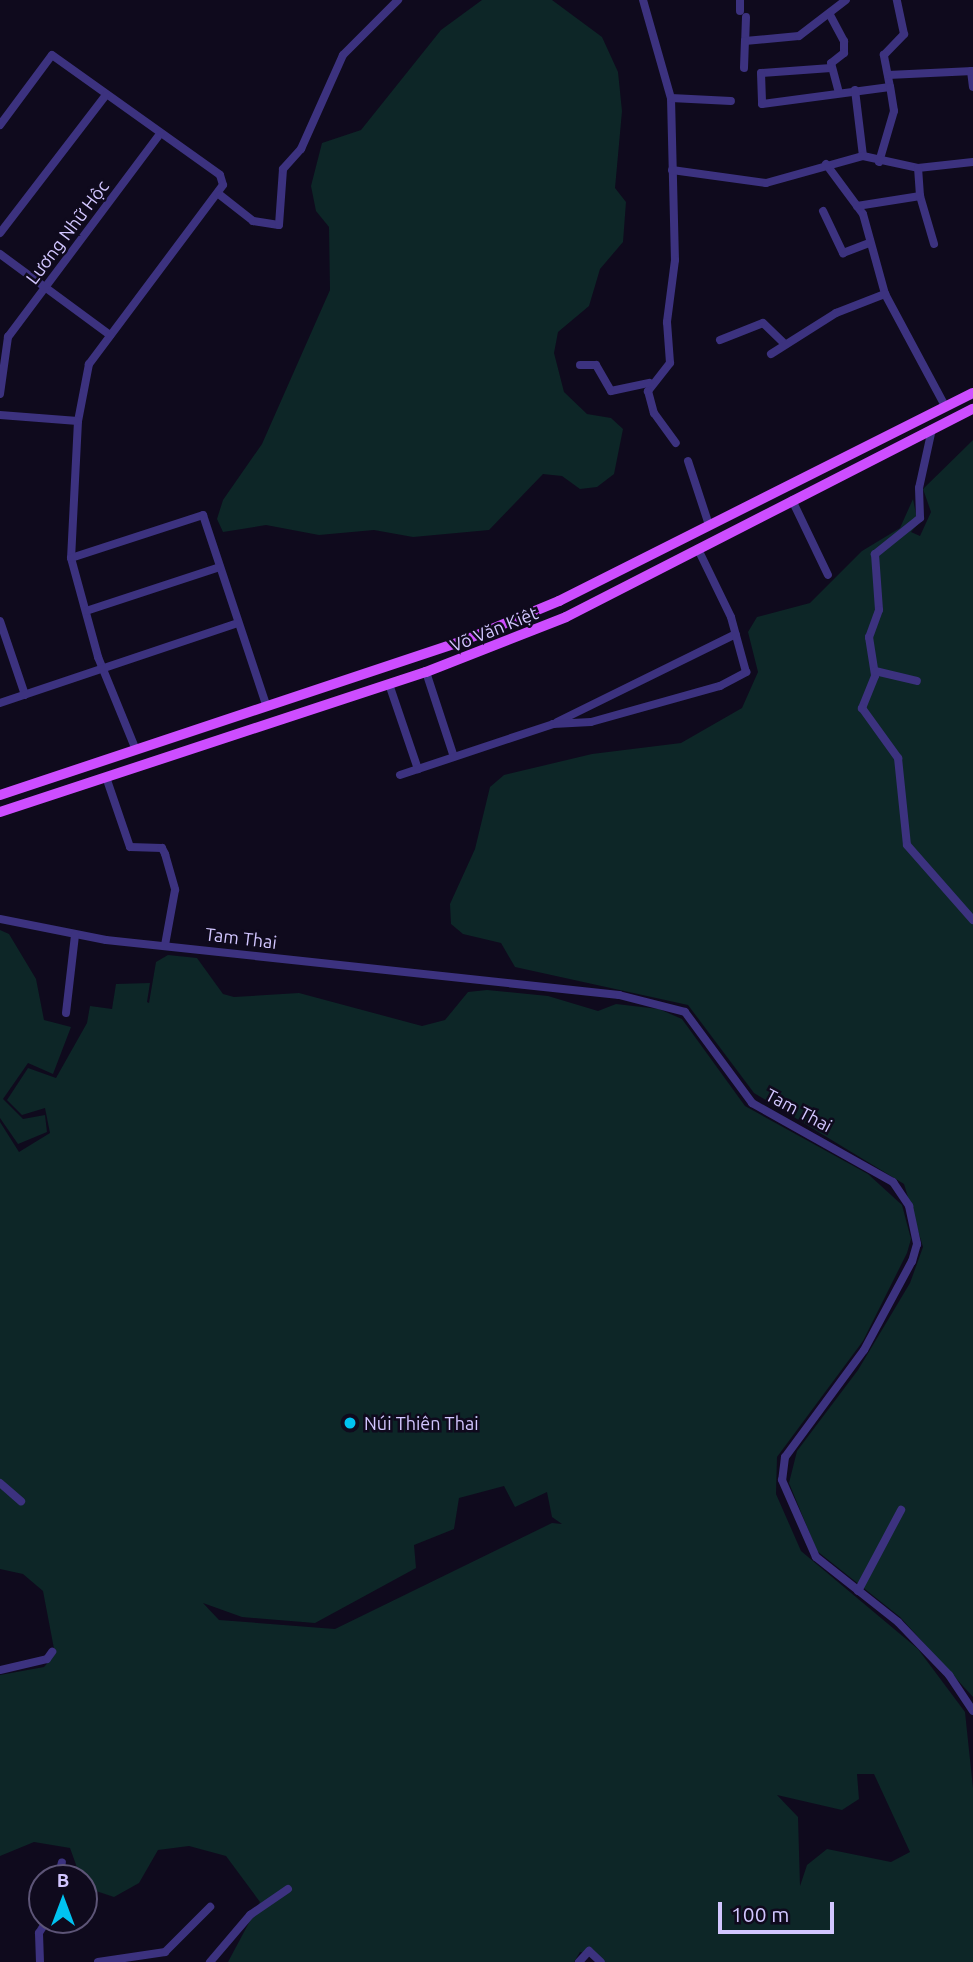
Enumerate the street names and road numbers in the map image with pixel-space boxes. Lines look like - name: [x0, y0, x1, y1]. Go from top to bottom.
- street label: Lương Nhữ Hộc: [21, 176, 113, 288]
- street label: Võ Văn Kiệt: [447, 602, 541, 656]
- street label: Tam Thai: [204, 923, 278, 953]
- street label: Tam Thai: [762, 1084, 836, 1136]

